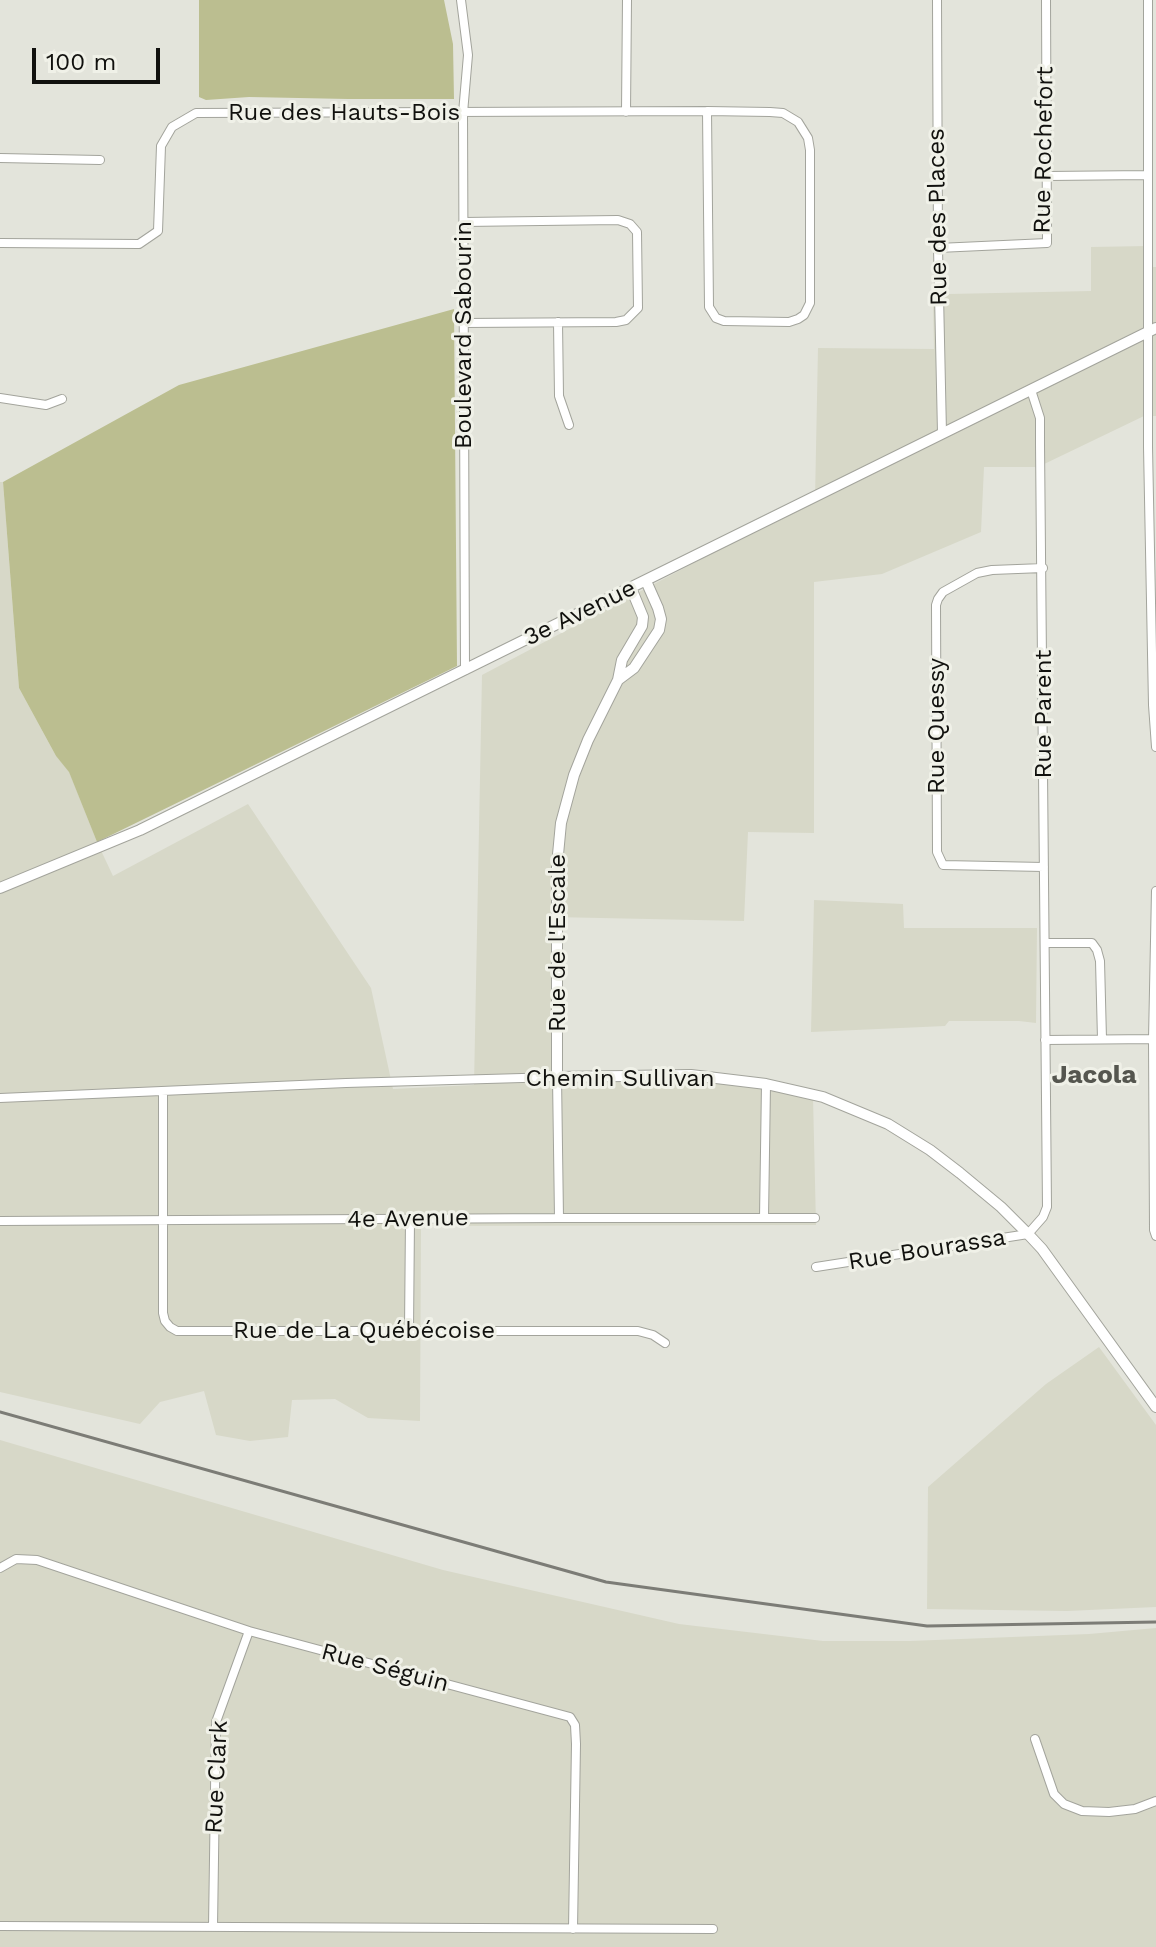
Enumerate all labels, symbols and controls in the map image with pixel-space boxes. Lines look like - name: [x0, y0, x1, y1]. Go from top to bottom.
- scale bar: [36, 32, 164, 82]
- text: 100 m: [46, 48, 116, 76]
- street label: Rue Rochefort: [1028, 66, 1060, 234]
- street label: Rue des Hauts-Bois: [228, 99, 460, 127]
- street label: Rue des Places: [922, 128, 954, 306]
- street label: Boulevard Sabourin: [450, 221, 478, 449]
- street label: 3e Avenue: [519, 574, 641, 652]
- street label: Rue Parent: [1030, 650, 1058, 778]
- street label: Rue Quessy: [923, 658, 951, 794]
- street label: Rue de l'Escale: [544, 854, 572, 1032]
- district label: Jacola: [1052, 1059, 1136, 1091]
- street label: Chemin Sullivan: [525, 1065, 715, 1093]
- street label: 4e Avenue: [347, 1204, 469, 1234]
- street label: Rue Bourassa: [846, 1223, 1008, 1277]
- street label: Rue de La Québécoise: [233, 1317, 495, 1345]
- street label: Rue Séguin: [318, 1637, 452, 1699]
- street label: Rue Clark: [200, 1720, 234, 1834]

